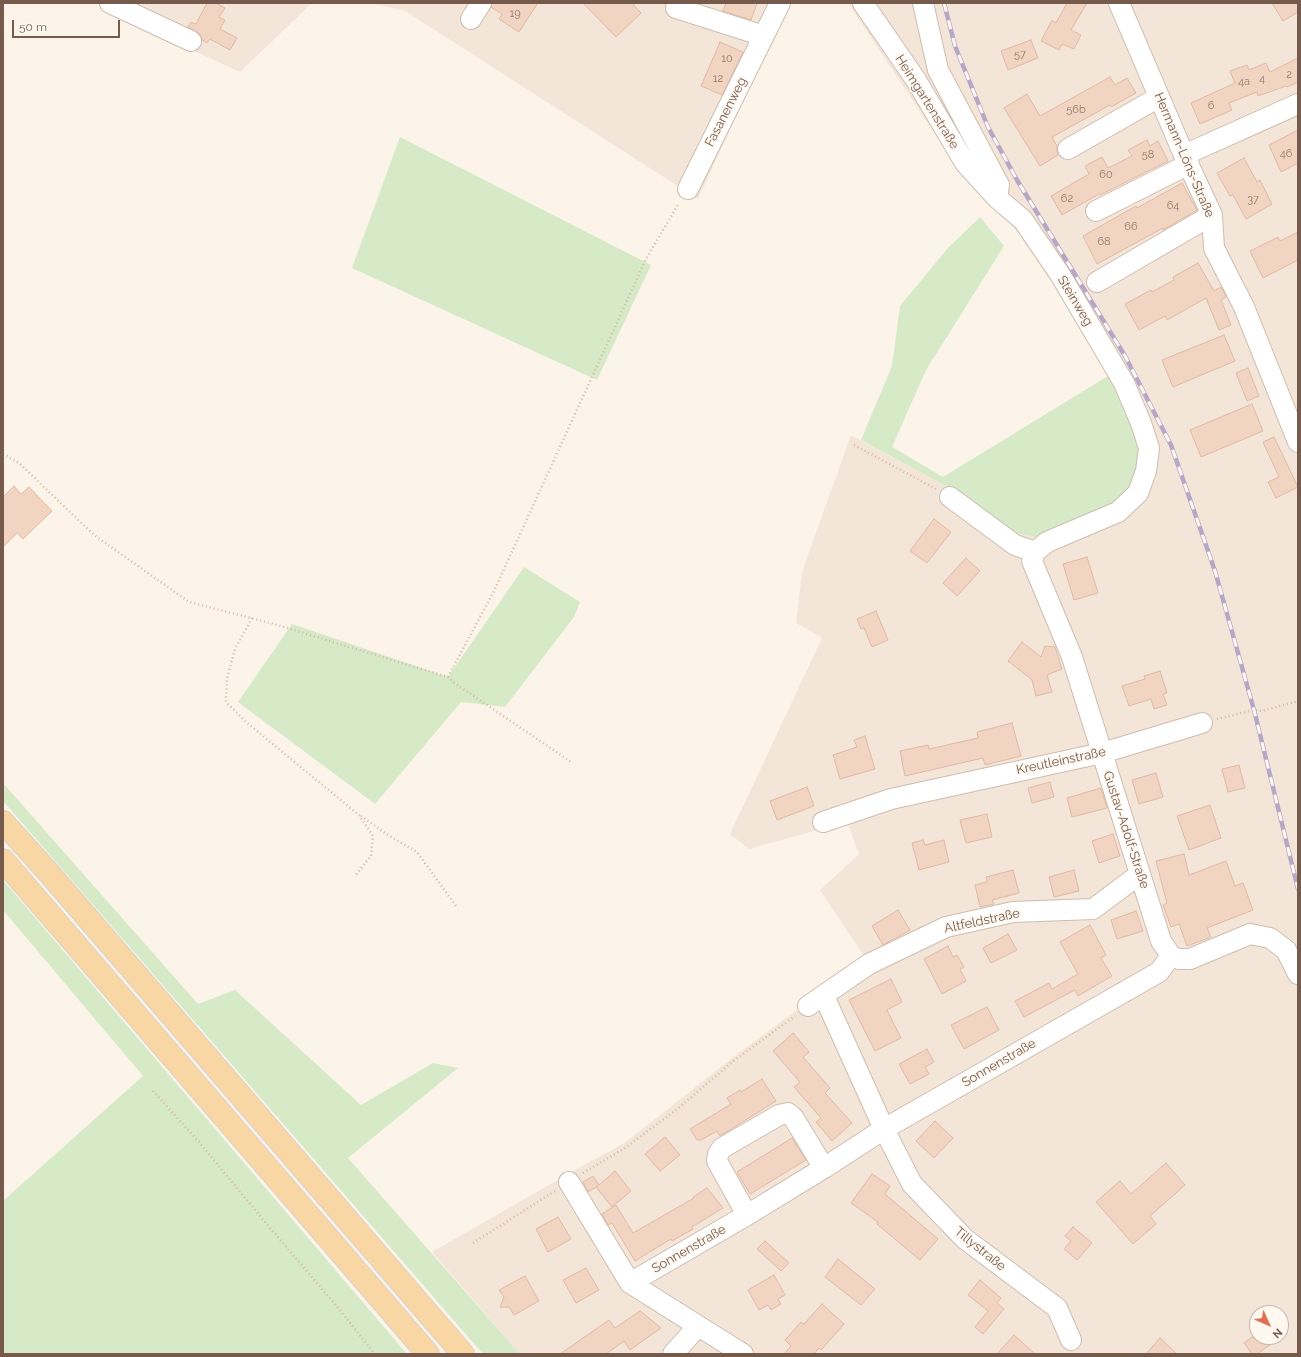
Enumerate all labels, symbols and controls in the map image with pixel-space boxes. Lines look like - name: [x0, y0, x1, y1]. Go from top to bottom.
- house number: 19: [509, 7, 521, 21]
- scale bar: [14, 12, 122, 38]
- text: 50 m: [19, 20, 47, 34]
- house number: 57: [1014, 48, 1026, 62]
- house number: 10: [721, 52, 733, 66]
- street label: Heimgartenstraße: [892, 52, 962, 152]
- house number: 2: [1286, 68, 1292, 82]
- house number: 12: [713, 72, 723, 86]
- house number: 4: [1259, 72, 1265, 86]
- street label: Fasanenweg: [702, 75, 750, 149]
- house number: 4a: [1238, 75, 1250, 89]
- street label: Hermann-Löns-Straße: [1151, 90, 1217, 220]
- house number: 6: [1208, 99, 1214, 113]
- house number: 56b: [1066, 103, 1086, 117]
- house number: 46: [1280, 147, 1292, 161]
- house number: 58: [1142, 148, 1154, 162]
- house number: 60: [1099, 168, 1113, 182]
- house number: 62: [1061, 192, 1073, 206]
- house number: 37: [1247, 193, 1259, 207]
- house number: 64: [1167, 199, 1179, 213]
- house number: 66: [1124, 220, 1138, 234]
- house number: 68: [1097, 235, 1111, 249]
- street label: Steinweg: [1054, 273, 1096, 329]
- street label: Kreutleinstraße: [1015, 744, 1107, 778]
- street label: Gustav-Adolf-Straße: [1100, 769, 1152, 891]
- street label: Altfeldstraße: [943, 905, 1021, 937]
- street label: Sonnenstraße: [959, 1035, 1039, 1091]
- street label: Sonnenstraße: [649, 1221, 729, 1277]
- street label: Tillystraße: [951, 1224, 1009, 1274]
- north arrow: [1249, 1305, 1289, 1345]
- text: N: [1270, 1326, 1285, 1341]

